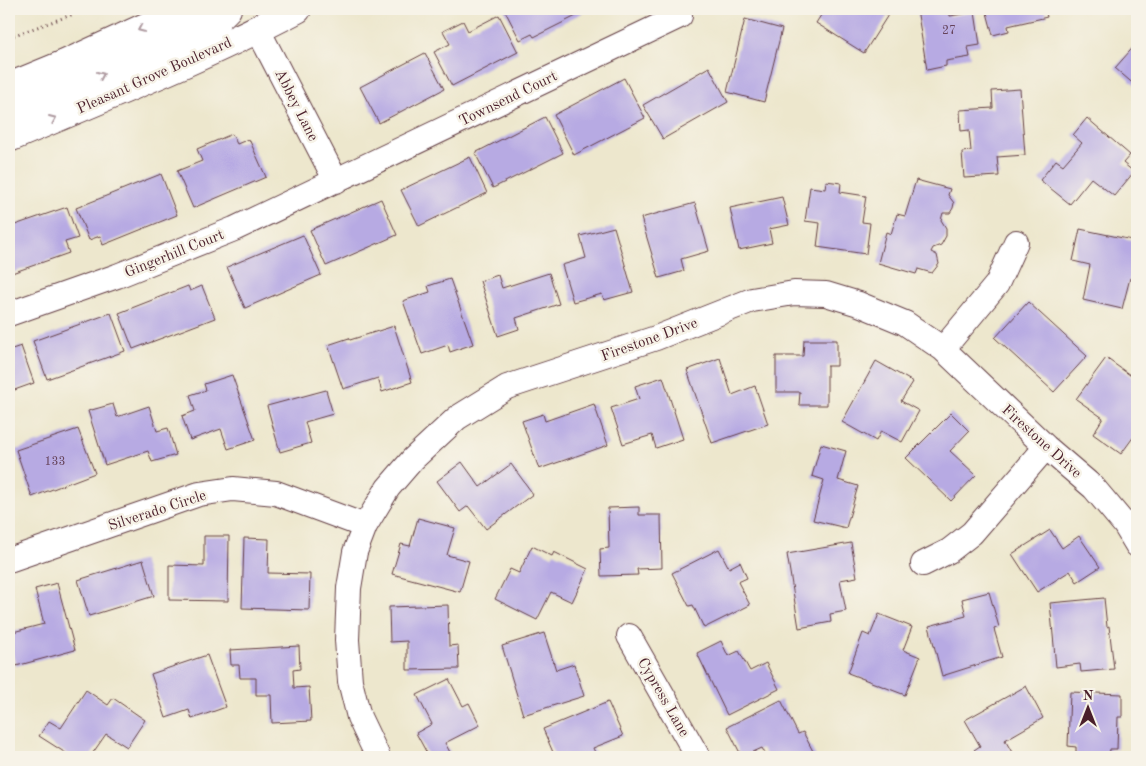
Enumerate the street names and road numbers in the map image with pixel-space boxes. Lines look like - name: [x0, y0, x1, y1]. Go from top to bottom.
- street label: Pleasant Grove Boulevard: [75, 35, 234, 117]
- street label: Abbey Lane: [271, 67, 320, 144]
- street label: Townsend Court: [457, 69, 560, 130]
- street label: Gingerhill Court: [123, 228, 226, 281]
- street label: Firestone Drive: [599, 316, 700, 365]
- street label: Firestone Drive: [998, 403, 1084, 482]
- street label: Silverado Circle: [106, 488, 209, 534]
- street label: Cypress Lane: [634, 656, 691, 740]

